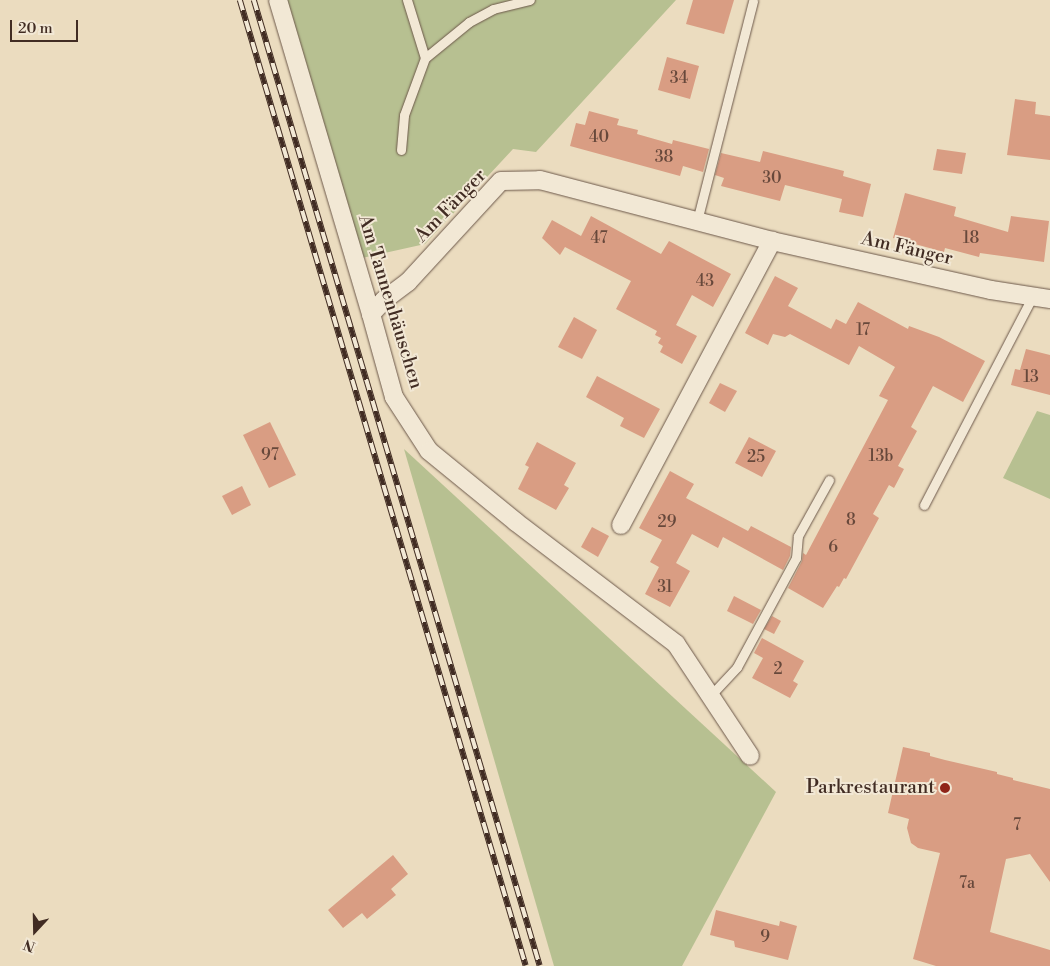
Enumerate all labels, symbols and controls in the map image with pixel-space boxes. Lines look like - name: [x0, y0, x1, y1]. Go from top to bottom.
- scale bar: [12, 10, 80, 42]
- text: 20 m: [18, 19, 53, 38]
- house number: 34: [670, 68, 688, 88]
- house number: 40: [589, 127, 609, 147]
- house number: 38: [655, 147, 673, 167]
- street label: Am Fänger: [410, 165, 492, 247]
- house number: 30: [762, 168, 782, 188]
- street label: Am Tannenhäuschen: [353, 212, 427, 392]
- street label: Am Fänger: [859, 227, 955, 271]
- house number: 47: [591, 228, 607, 248]
- house number: 18: [963, 228, 979, 248]
- house number: 43: [696, 271, 714, 291]
- house number: 17: [856, 320, 870, 340]
- house number: 13: [1023, 367, 1039, 387]
- house number: 97: [261, 445, 279, 465]
- house number: 13b: [869, 446, 893, 466]
- house number: 25: [747, 447, 765, 467]
- house number: 8: [846, 510, 856, 530]
- house number: 29: [658, 512, 676, 532]
- house number: 6: [828, 537, 838, 557]
- house number: 31: [657, 577, 673, 597]
- house number: 2: [773, 659, 783, 679]
- place label: Parkrestaurant: [806, 777, 935, 799]
- marker: Parkrestaurant: [939, 782, 951, 794]
- house number: 7: [1013, 815, 1021, 835]
- house number: 7a: [959, 873, 975, 893]
- north arrow: [10, 906, 60, 956]
- house number: 9: [760, 927, 770, 947]
- text: N: [21, 935, 38, 955]

